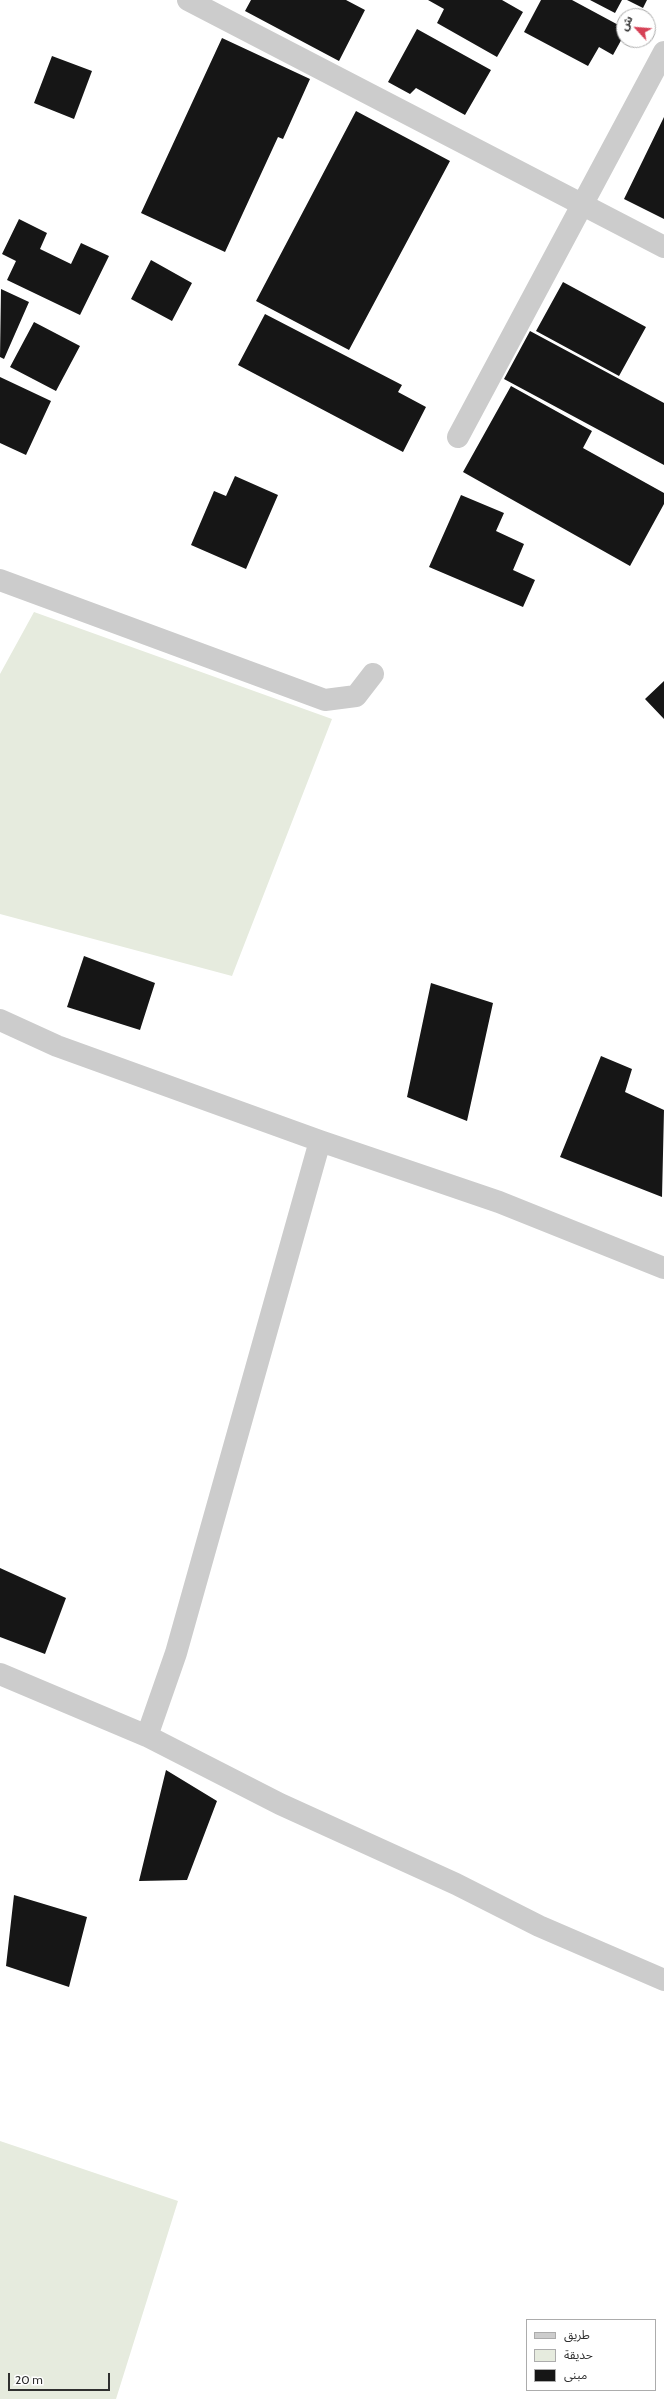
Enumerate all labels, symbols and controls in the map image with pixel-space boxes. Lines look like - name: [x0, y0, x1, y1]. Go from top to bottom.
- north arrow: [616, 8, 656, 48]
- text: ش: [617, 13, 636, 33]
- legend: [526, 2319, 656, 2391]
- text: طريق: [564, 2327, 590, 2342]
- text: حديقة: [564, 2347, 593, 2362]
- scale bar: [10, 2365, 112, 2391]
- text: مبنى: [564, 2367, 587, 2382]
- text: 20 m: [15, 2372, 43, 2387]

